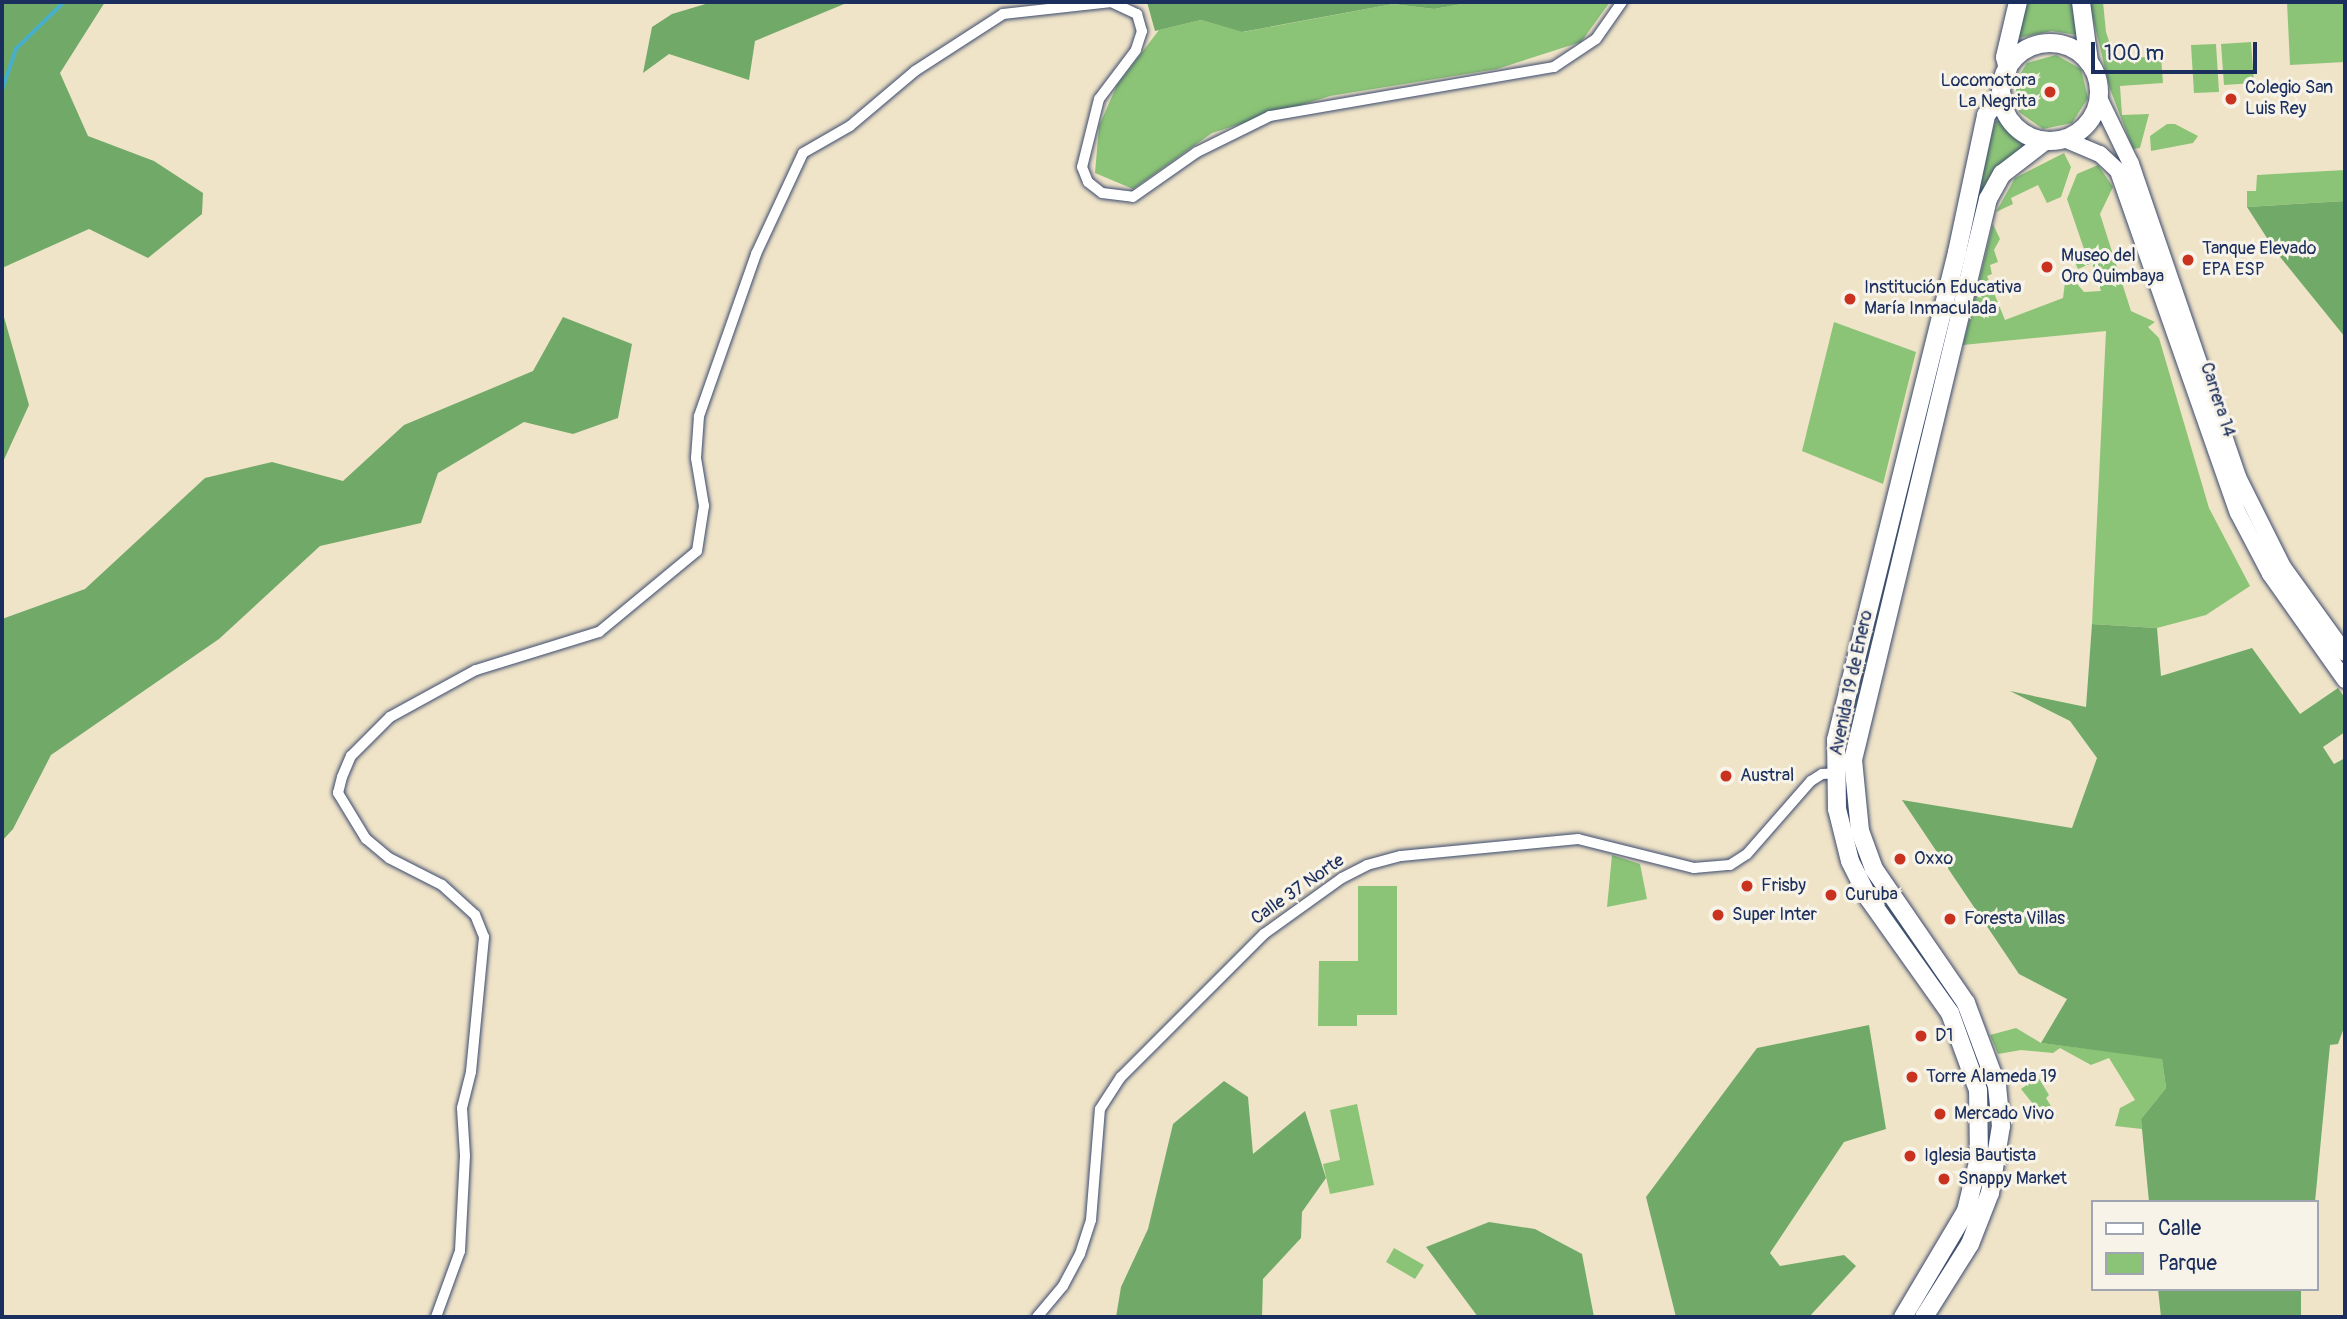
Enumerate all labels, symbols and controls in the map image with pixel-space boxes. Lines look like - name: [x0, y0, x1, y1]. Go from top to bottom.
- scale bar: [2095, 28, 2261, 72]
- text: 100 m: [2104, 40, 2164, 67]
- place label: Locomotora La Negrita: [1941, 71, 2036, 114]
- place label: Colegio San Luis Rey: [2245, 78, 2333, 120]
- marker: Locomotora La Negrita: [2042, 84, 2058, 100]
- marker: Colegio San Luis Rey: [2223, 91, 2239, 107]
- place label: Tanque Elevado EPA ESP: [2202, 239, 2316, 282]
- place label: Museo del Oro Quimbaya: [2061, 246, 2164, 288]
- marker: Tanque Elevado EPA ESP: [2180, 252, 2196, 268]
- marker: Museo del Oro Quimbaya: [2039, 259, 2055, 275]
- place label: Institución Educativa María Inmaculada: [1864, 278, 2022, 320]
- marker: Institución Educativa María Inmaculada: [1842, 291, 1858, 307]
- street label: Carrera 14: [2195, 360, 2239, 440]
- street label: Avenida 19 de Enero: [1826, 608, 1878, 758]
- place label: Austral: [1740, 765, 1794, 787]
- marker: Austral: [1718, 768, 1734, 784]
- place label: Oxxo: [1914, 848, 1953, 870]
- street label: Calle 37 Norte: [1247, 850, 1349, 930]
- marker: Oxxo: [1892, 851, 1908, 867]
- place label: Frisby: [1761, 875, 1806, 897]
- marker: Frisby: [1739, 878, 1755, 894]
- place label: Curuba: [1845, 884, 1898, 906]
- marker: Curuba: [1823, 887, 1839, 903]
- place label: Super Inter: [1732, 904, 1817, 926]
- marker: Super Inter: [1710, 907, 1726, 923]
- place label: Foresta Villas: [1964, 908, 2065, 930]
- marker: Foresta Villas: [1942, 911, 1958, 927]
- place label: D1: [1935, 1025, 1953, 1047]
- marker: D1: [1913, 1028, 1929, 1044]
- place label: Torre Alameda 19: [1926, 1066, 2057, 1088]
- marker: Torre Alameda 19: [1904, 1069, 1920, 1085]
- place label: Mercado Vivo: [1954, 1103, 2054, 1125]
- marker: Mercado Vivo: [1932, 1106, 1948, 1122]
- place label: Iglesia Bautista: [1924, 1145, 2036, 1167]
- marker: Iglesia Bautista: [1902, 1148, 1918, 1164]
- place label: Snappy Market: [1958, 1168, 2067, 1190]
- marker: Snappy Market: [1936, 1171, 1952, 1187]
- legend: [2092, 1200, 2319, 1291]
- text: Calle: [2158, 1215, 2201, 1242]
- text: Parque: [2158, 1250, 2217, 1277]

